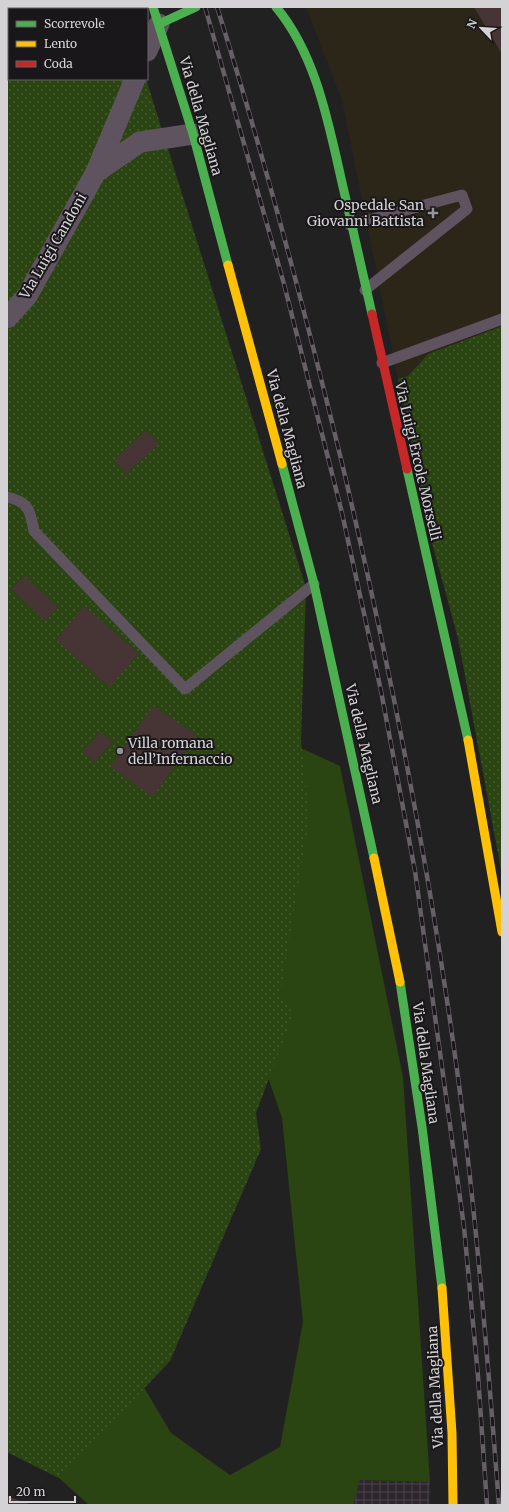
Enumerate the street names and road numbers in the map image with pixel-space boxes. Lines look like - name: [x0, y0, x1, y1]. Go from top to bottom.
- street label: Via della Magliana: [175, 54, 227, 178]
- street label: Via Luigi Candoni: [15, 190, 91, 303]
- street label: Via della Magliana: [262, 366, 312, 491]
- street label: Via Luigi Ercole Morselli: [391, 379, 445, 543]
- street label: Via della Magliana: [341, 681, 387, 806]
- street label: Via della Magliana: [408, 1000, 444, 1126]
- street label: Via della Magliana: [423, 1325, 447, 1450]

